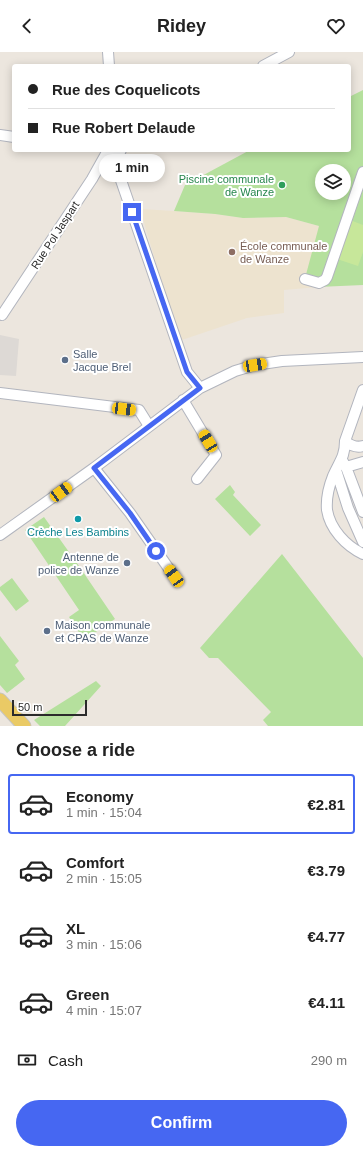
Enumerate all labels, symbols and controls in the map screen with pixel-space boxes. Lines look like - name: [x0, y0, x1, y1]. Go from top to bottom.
- icon: back: [16, 15, 38, 37]
- icon: heart: [325, 15, 347, 37]
- text: Ridey: [157, 16, 206, 36]
- text: Rue des Coquelicots: [52, 81, 200, 98]
- text: Rue Robert Delaude: [52, 119, 195, 136]
- callout: 1 min: [99, 154, 165, 182]
- text: 1 min: [115, 160, 149, 175]
- map controls: [315, 164, 351, 200]
- button: layers: [315, 164, 351, 200]
- place label: Piscine communale de Wanze: [179, 173, 274, 198]
- marker: Piscine communale de Wanze: [277, 180, 287, 190]
- street label: Rue Pol Jaspart: [29, 199, 81, 271]
- route end: [123, 203, 141, 221]
- place label: École communale de Wanze: [240, 240, 327, 265]
- marker: École communale de Wanze: [227, 247, 237, 257]
- place label: Salle Jacque Brel: [73, 348, 131, 373]
- marker: Salle Jacque Brel: [60, 355, 70, 365]
- car: [242, 357, 268, 373]
- car: [111, 402, 137, 416]
- car: [197, 428, 219, 454]
- car: [48, 480, 74, 504]
- marker: Crèche Les Bambins: [73, 514, 83, 524]
- place label: Crèche Les Bambins: [27, 526, 130, 538]
- route start: [147, 542, 165, 560]
- place label: Antenne de police de Wanze: [38, 551, 119, 576]
- marker: Antenne de police de Wanze: [122, 558, 132, 568]
- car: [162, 563, 186, 589]
- place label: Maison communale et CPAS de Wanze: [55, 619, 150, 644]
- marker: Maison communale et CPAS de Wanze: [42, 626, 52, 636]
- scale bar: [12, 698, 87, 717]
- text: 50 m: [18, 701, 42, 713]
- text: Choose a ride: [16, 740, 135, 760]
- icon: car: [18, 786, 54, 822]
- text: Economy: [66, 788, 134, 805]
- text: €2.81: [307, 796, 345, 813]
- text: 1 min · 15:04: [66, 805, 142, 820]
- icon: car: [18, 852, 54, 888]
- text: Comfort: [66, 854, 124, 871]
- text: €3.79: [307, 862, 345, 879]
- text: 2 min · 15:05: [66, 871, 142, 886]
- icon: car: [18, 918, 54, 954]
- text: XL: [66, 920, 85, 937]
- text: €4.77: [307, 928, 345, 945]
- text: 3 min · 15:06: [66, 937, 142, 952]
- icon: car: [18, 984, 54, 1020]
- text: Green: [66, 986, 109, 1003]
- text: €4.11: [308, 994, 345, 1011]
- text: 4 min · 15:07: [66, 1003, 142, 1018]
- icon: cash: [16, 1049, 38, 1071]
- text: Cash: [48, 1052, 83, 1069]
- text: 290 m: [311, 1053, 347, 1068]
- button: Confirm: [16, 1100, 347, 1146]

